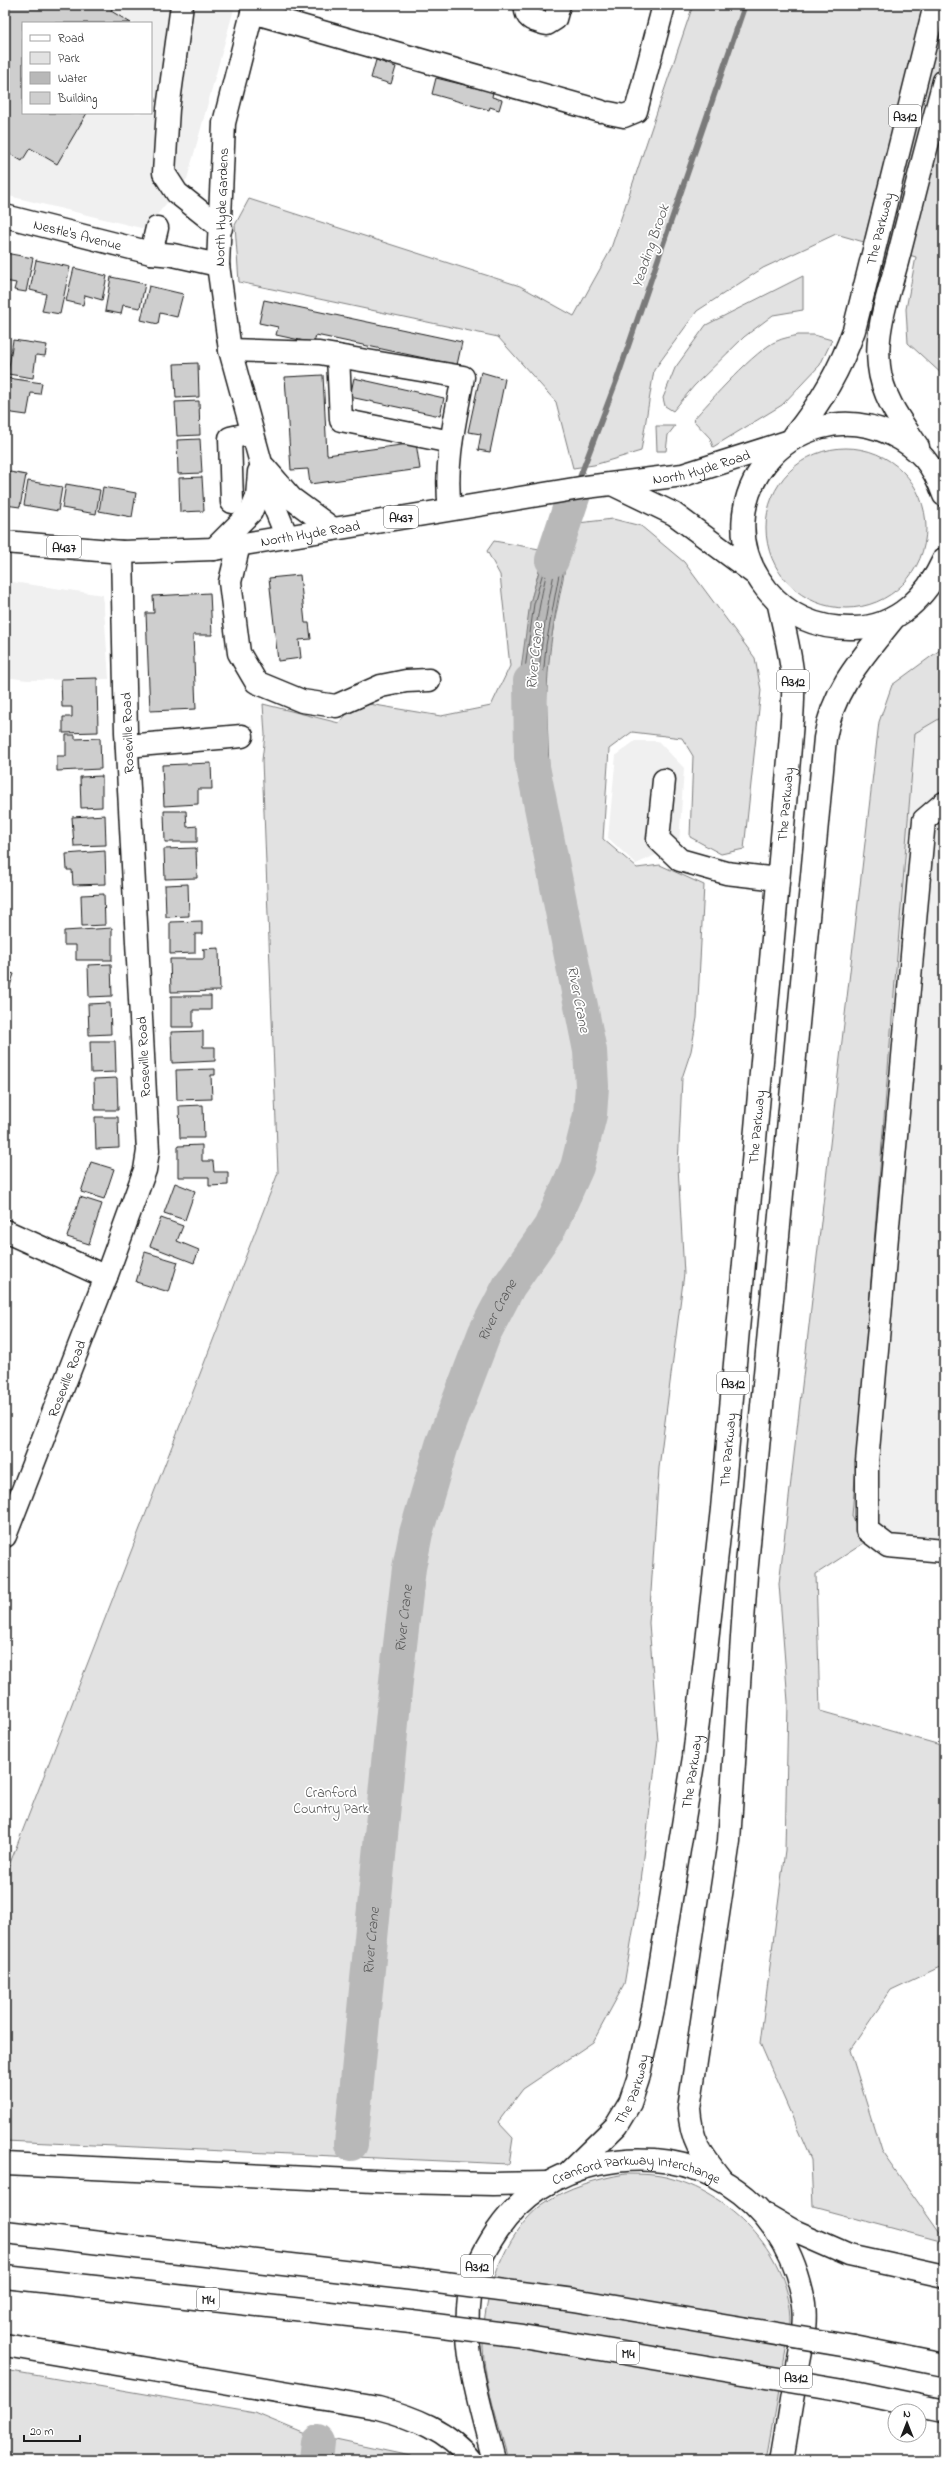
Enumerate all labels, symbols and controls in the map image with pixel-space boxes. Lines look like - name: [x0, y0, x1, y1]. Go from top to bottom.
- legend: [22, 22, 152, 114]
- text: Road: [58, 30, 84, 48]
- text: Park: [58, 50, 80, 68]
- text: Water: [58, 70, 87, 88]
- text: Building: [57, 90, 97, 109]
- road number: A312: [889, 105, 921, 127]
- street label: North Hyde Gardens: [210, 147, 236, 267]
- street label: The Parkway: [862, 190, 901, 267]
- water label: Yeading Brook: [626, 200, 677, 291]
- street label: Nestle's Avenue: [31, 215, 124, 257]
- street label: North Hyde Road: [652, 445, 753, 491]
- road number: A437: [384, 506, 418, 528]
- street label: North Hyde Road: [259, 516, 362, 553]
- road number: A437: [47, 536, 81, 558]
- water label: River Crane: [521, 620, 550, 691]
- road number: A312: [777, 670, 809, 692]
- street label: Roseville Road: [117, 692, 140, 774]
- street label: The Parkway: [773, 766, 801, 842]
- water label: River Crane: [561, 964, 595, 1036]
- street label: Roseville Road: [132, 1016, 157, 1098]
- street label: The Parkway: [744, 1089, 772, 1165]
- water label: River Crane: [472, 1274, 523, 1345]
- street label: Roseville Road: [43, 1337, 92, 1421]
- road number: A312: [717, 1372, 749, 1394]
- street label: The Parkway: [715, 1412, 744, 1488]
- water label: River Crane: [389, 1583, 419, 1654]
- street label: The Parkway: [677, 1734, 709, 1810]
- park label: Cranford Country Park: [293, 1783, 370, 1821]
- water label: River Crane: [358, 1905, 386, 1976]
- street label: The Parkway: [610, 2052, 656, 2130]
- text: Cranford Parkway Interchange: [548, 2150, 725, 2191]
- street label: Cranford Parkway Interchange: [549, 2175, 723, 2191]
- road number: A312: [461, 2255, 493, 2277]
- road number: M4: [197, 2288, 219, 2310]
- road number: M4: [617, 2342, 639, 2364]
- road number: A312: [780, 2366, 812, 2388]
- north arrow: [887, 2403, 927, 2443]
- text: N: [903, 2406, 911, 2422]
- scale bar: [24, 2417, 80, 2443]
- text: 20 m: [30, 2423, 53, 2441]

